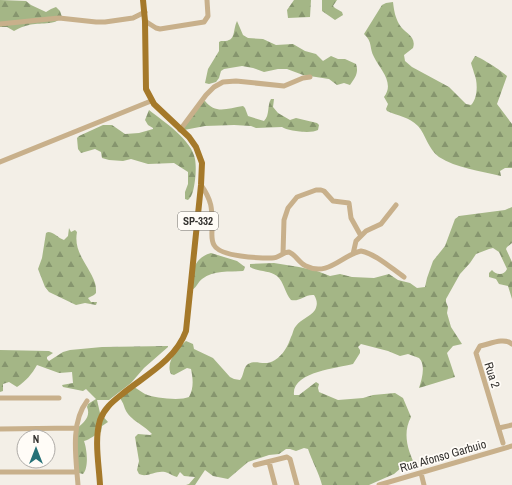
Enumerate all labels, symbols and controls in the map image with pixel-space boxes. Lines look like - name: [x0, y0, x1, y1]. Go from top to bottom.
- road number: SP-332: [178, 212, 218, 230]
- street label: Rua 2: [480, 360, 504, 390]
- north arrow: [16, 429, 56, 469]
- text: N: [33, 432, 39, 446]
- street label: Rua Afonso Garbuio: [398, 436, 488, 476]

